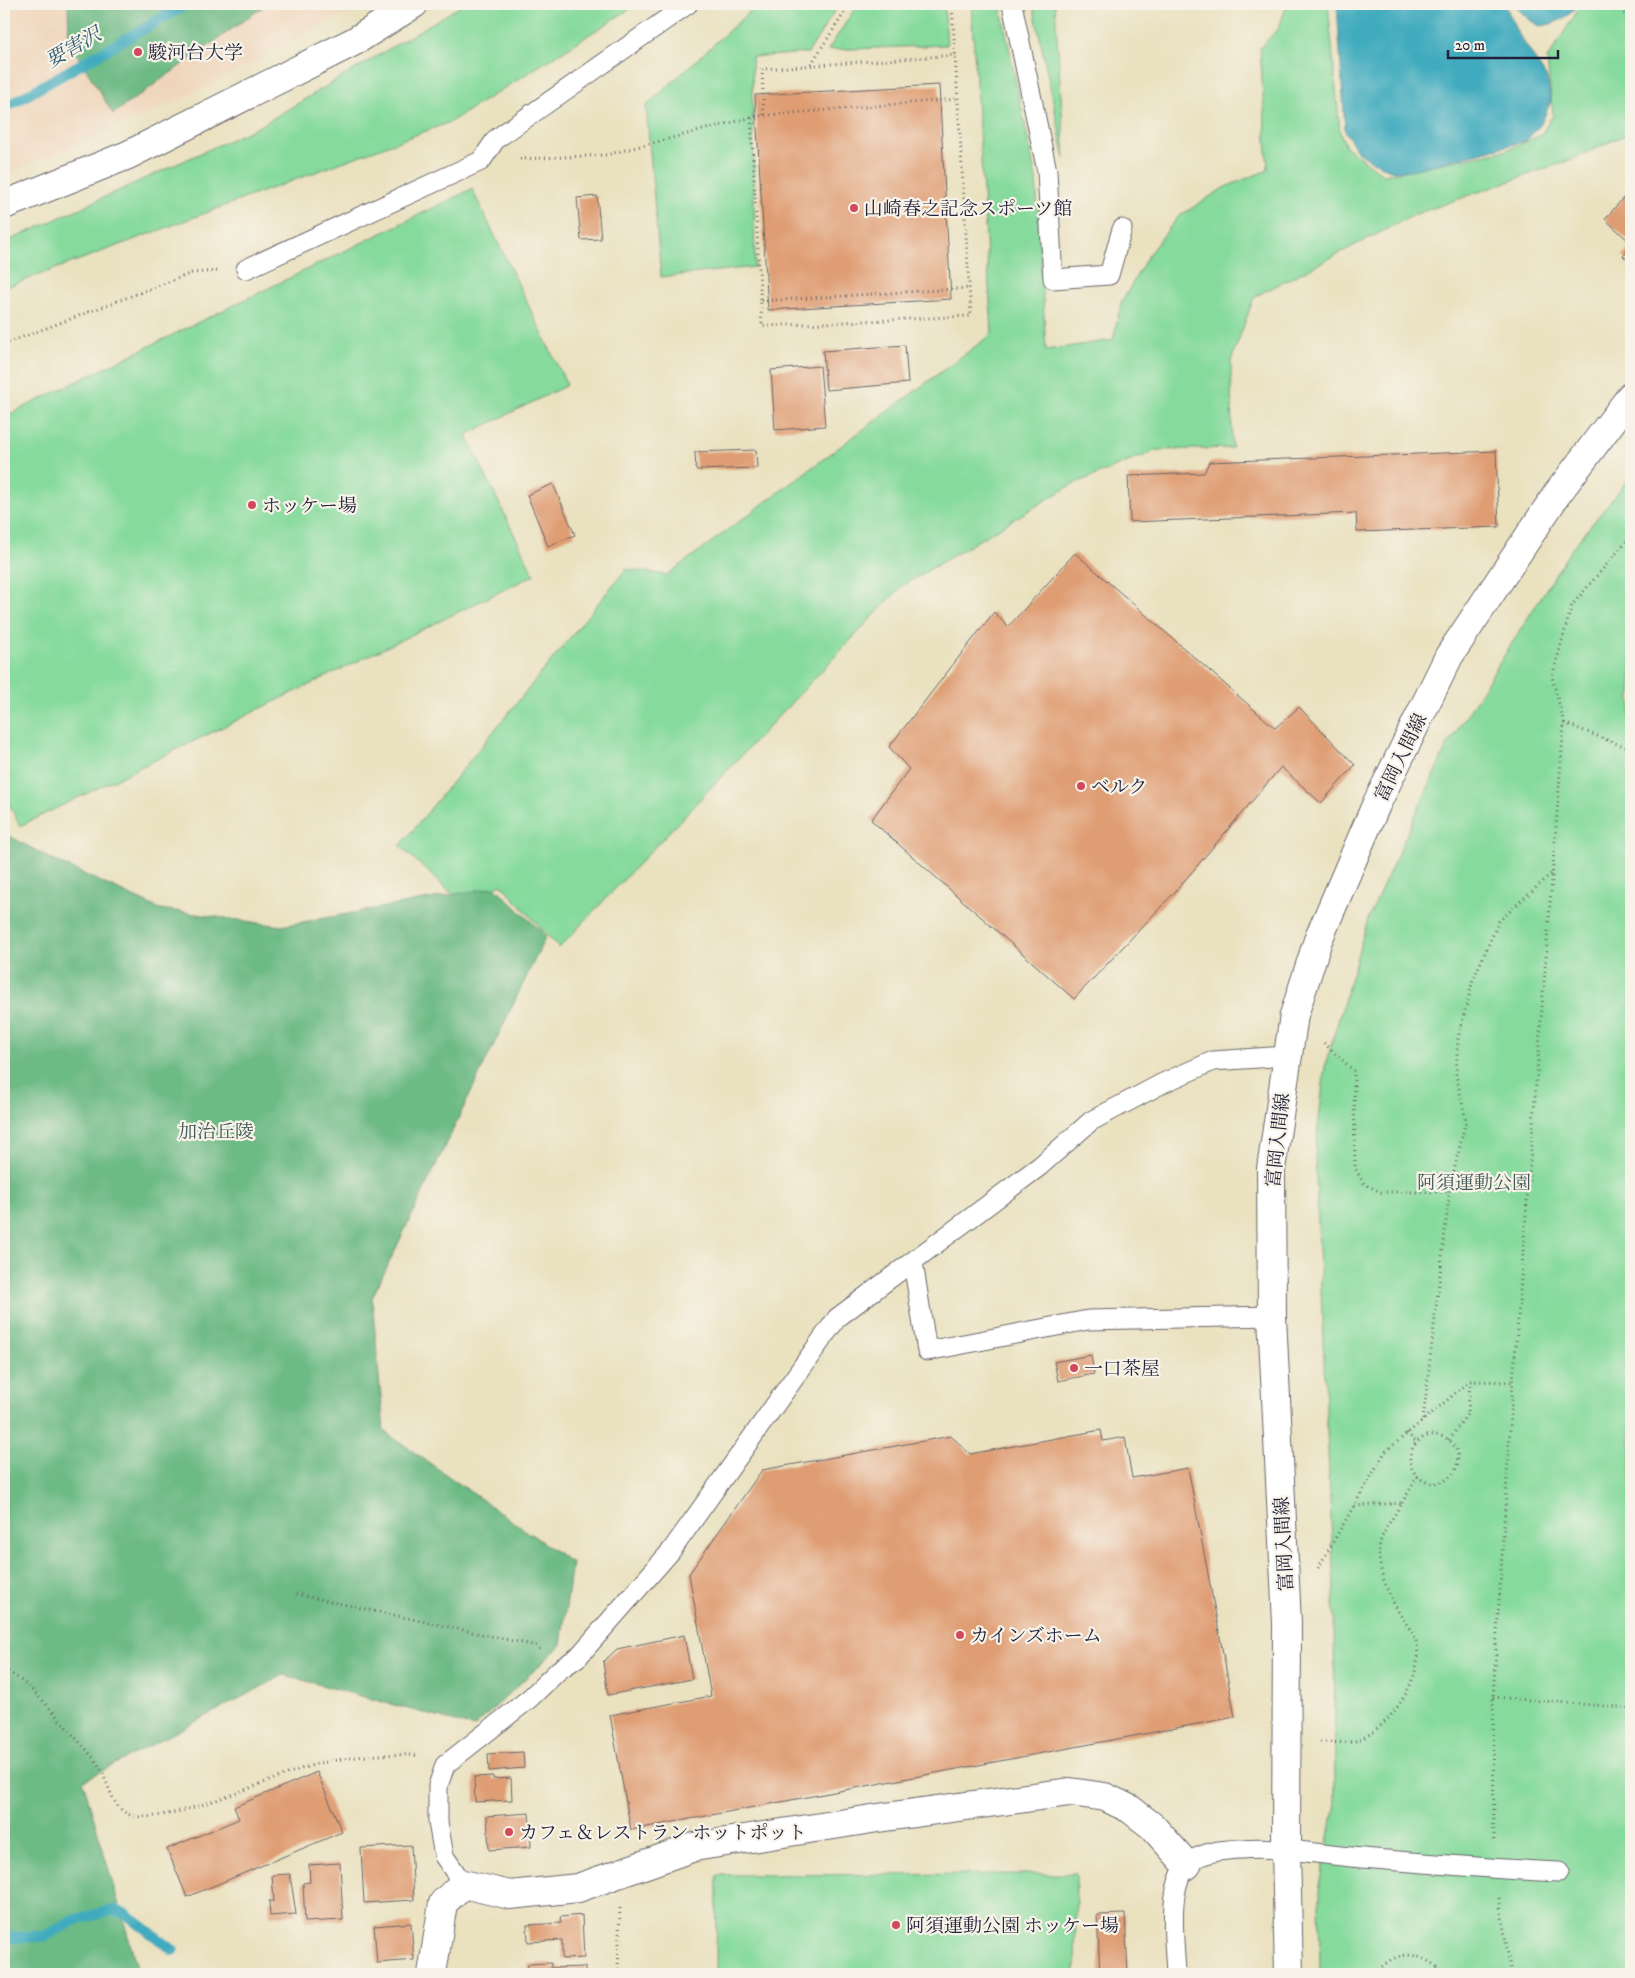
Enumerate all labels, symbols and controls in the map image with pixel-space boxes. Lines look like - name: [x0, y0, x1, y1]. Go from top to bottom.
- water label: 要害沢: [42, 21, 109, 74]
- scale bar: [1448, 28, 1558, 60]
- text: 20 m: [1455, 36, 1485, 55]
- place label: 駿河台大学: [148, 42, 243, 65]
- marker: 駿河台大学: [132, 46, 144, 58]
- place label: 山崎春之記念スポーツ館: [864, 198, 1072, 221]
- marker: 山崎春之記念スポーツ館: [848, 202, 860, 214]
- place label: ホッケー場: [262, 495, 357, 518]
- marker: ホッケー場: [246, 499, 258, 511]
- street label: 富岡入間線: [1370, 710, 1433, 805]
- place label: ベルク: [1091, 776, 1148, 799]
- marker: ベルク: [1075, 780, 1087, 792]
- street label: 富岡入間線: [1262, 1092, 1295, 1189]
- park label: 加治丘陵: [178, 1121, 254, 1144]
- park label: 阿須運動公園: [1417, 1172, 1531, 1195]
- place label: 一口茶屋: [1084, 1358, 1160, 1381]
- marker: 一口茶屋: [1068, 1362, 1080, 1374]
- street label: 富岡入間線: [1271, 1496, 1298, 1592]
- place label: カインズホーム: [970, 1625, 1102, 1648]
- marker: カインズホーム: [954, 1629, 966, 1641]
- place label: カフェ＆レストラン ホットポット: [519, 1822, 807, 1845]
- marker: カフェ＆レストラン ホットポット: [503, 1826, 515, 1838]
- place label: 阿須運動公園 ホッケー場: [906, 1915, 1119, 1938]
- marker: 阿須運動公園 ホッケー場: [890, 1919, 902, 1931]

